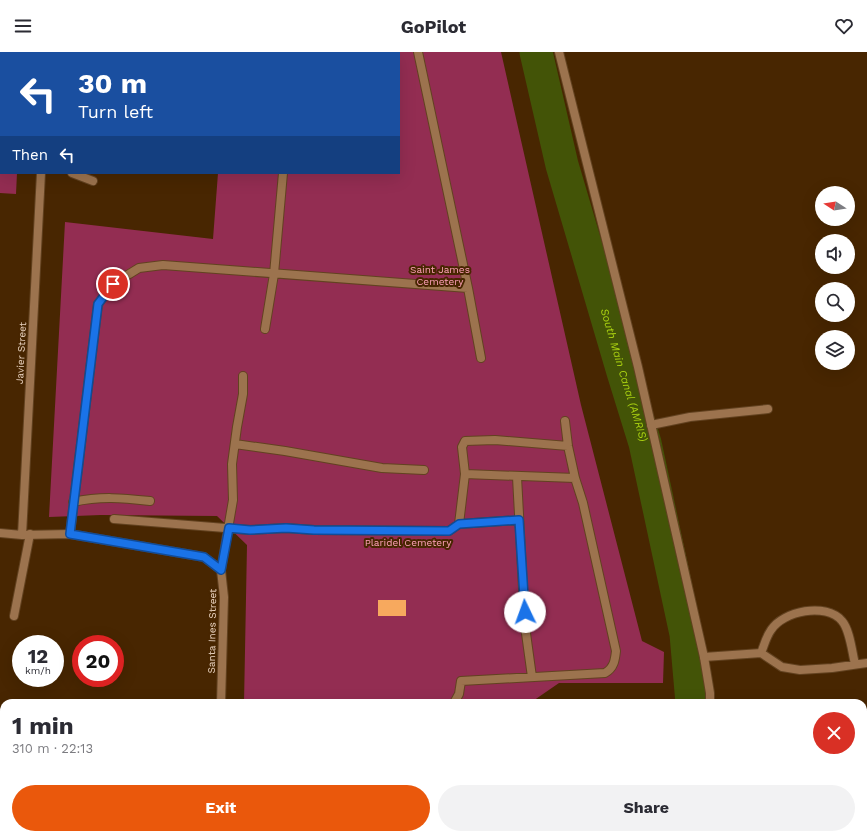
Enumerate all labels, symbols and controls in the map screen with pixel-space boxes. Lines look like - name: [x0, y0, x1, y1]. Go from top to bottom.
- icon: menu: [12, 15, 34, 37]
- icon: heart: [833, 15, 855, 37]
- text: GoPilot: [401, 16, 466, 37]
- text: 30 m: [78, 67, 147, 100]
- icon: left: [12, 68, 64, 120]
- text: Turn left: [78, 101, 153, 122]
- icon: left: [56, 144, 78, 166]
- text: Then: [12, 146, 48, 164]
- north arrow: [815, 186, 855, 226]
- map controls: [815, 186, 855, 370]
- button: sound: [815, 234, 855, 274]
- park label: Saint James Cemetery: [410, 264, 470, 287]
- pin: [96, 267, 130, 301]
- icon: arrive: [102, 273, 124, 295]
- button: search: [815, 282, 855, 322]
- water label: South Main Canal (AMRIS): [598, 307, 651, 443]
- street label: Javier Street: [14, 321, 28, 384]
- button: layers: [815, 330, 855, 370]
- park label: Plaridel Cemetery: [365, 537, 452, 548]
- street label: Santa Ines Street: [206, 588, 218, 673]
- position arrow: [504, 591, 546, 633]
- speed limit sign: 20: [72, 635, 124, 687]
- text: 12: [28, 644, 48, 668]
- text: km/h: [25, 665, 51, 676]
- text: 1 min: [12, 712, 74, 740]
- button: close: [813, 712, 855, 754]
- text: 310 m · 22:13: [12, 741, 93, 756]
- button: Exit: [12, 785, 430, 831]
- button: Share: [438, 785, 855, 831]

